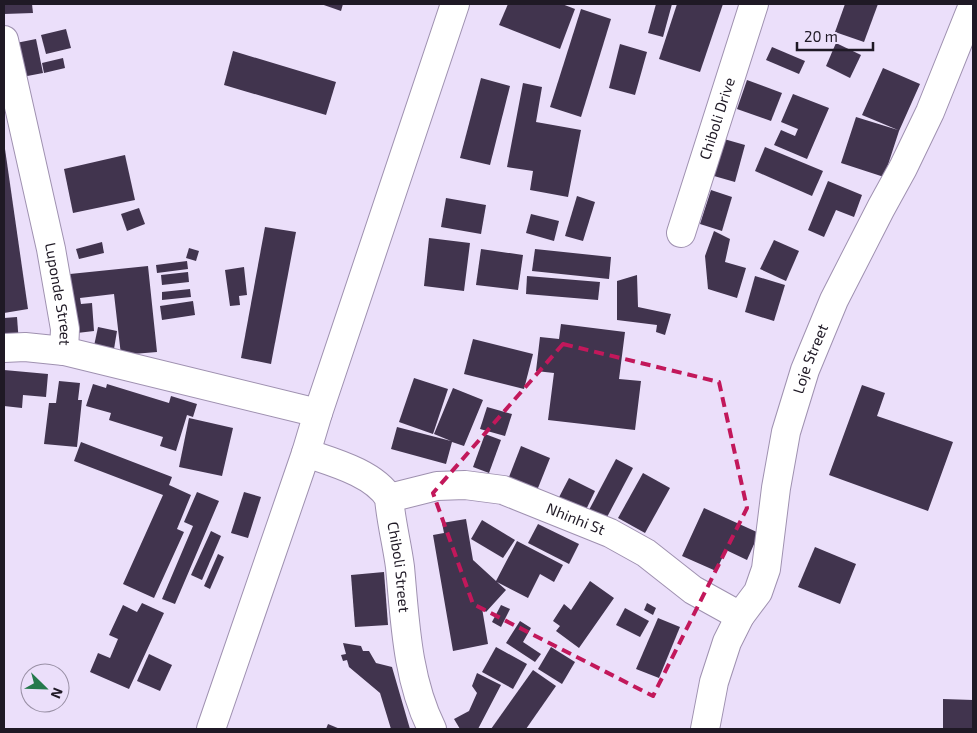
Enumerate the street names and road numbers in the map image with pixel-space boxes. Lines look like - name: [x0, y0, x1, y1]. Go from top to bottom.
- street label: Chiboli Drive: [695, 75, 738, 162]
- street label: Luponde Street: [42, 241, 75, 346]
- street label: Loje Street: [788, 321, 831, 396]
- street label: Nhinhi St: [544, 498, 608, 538]
- street label: Chiboli Street: [384, 520, 414, 613]

